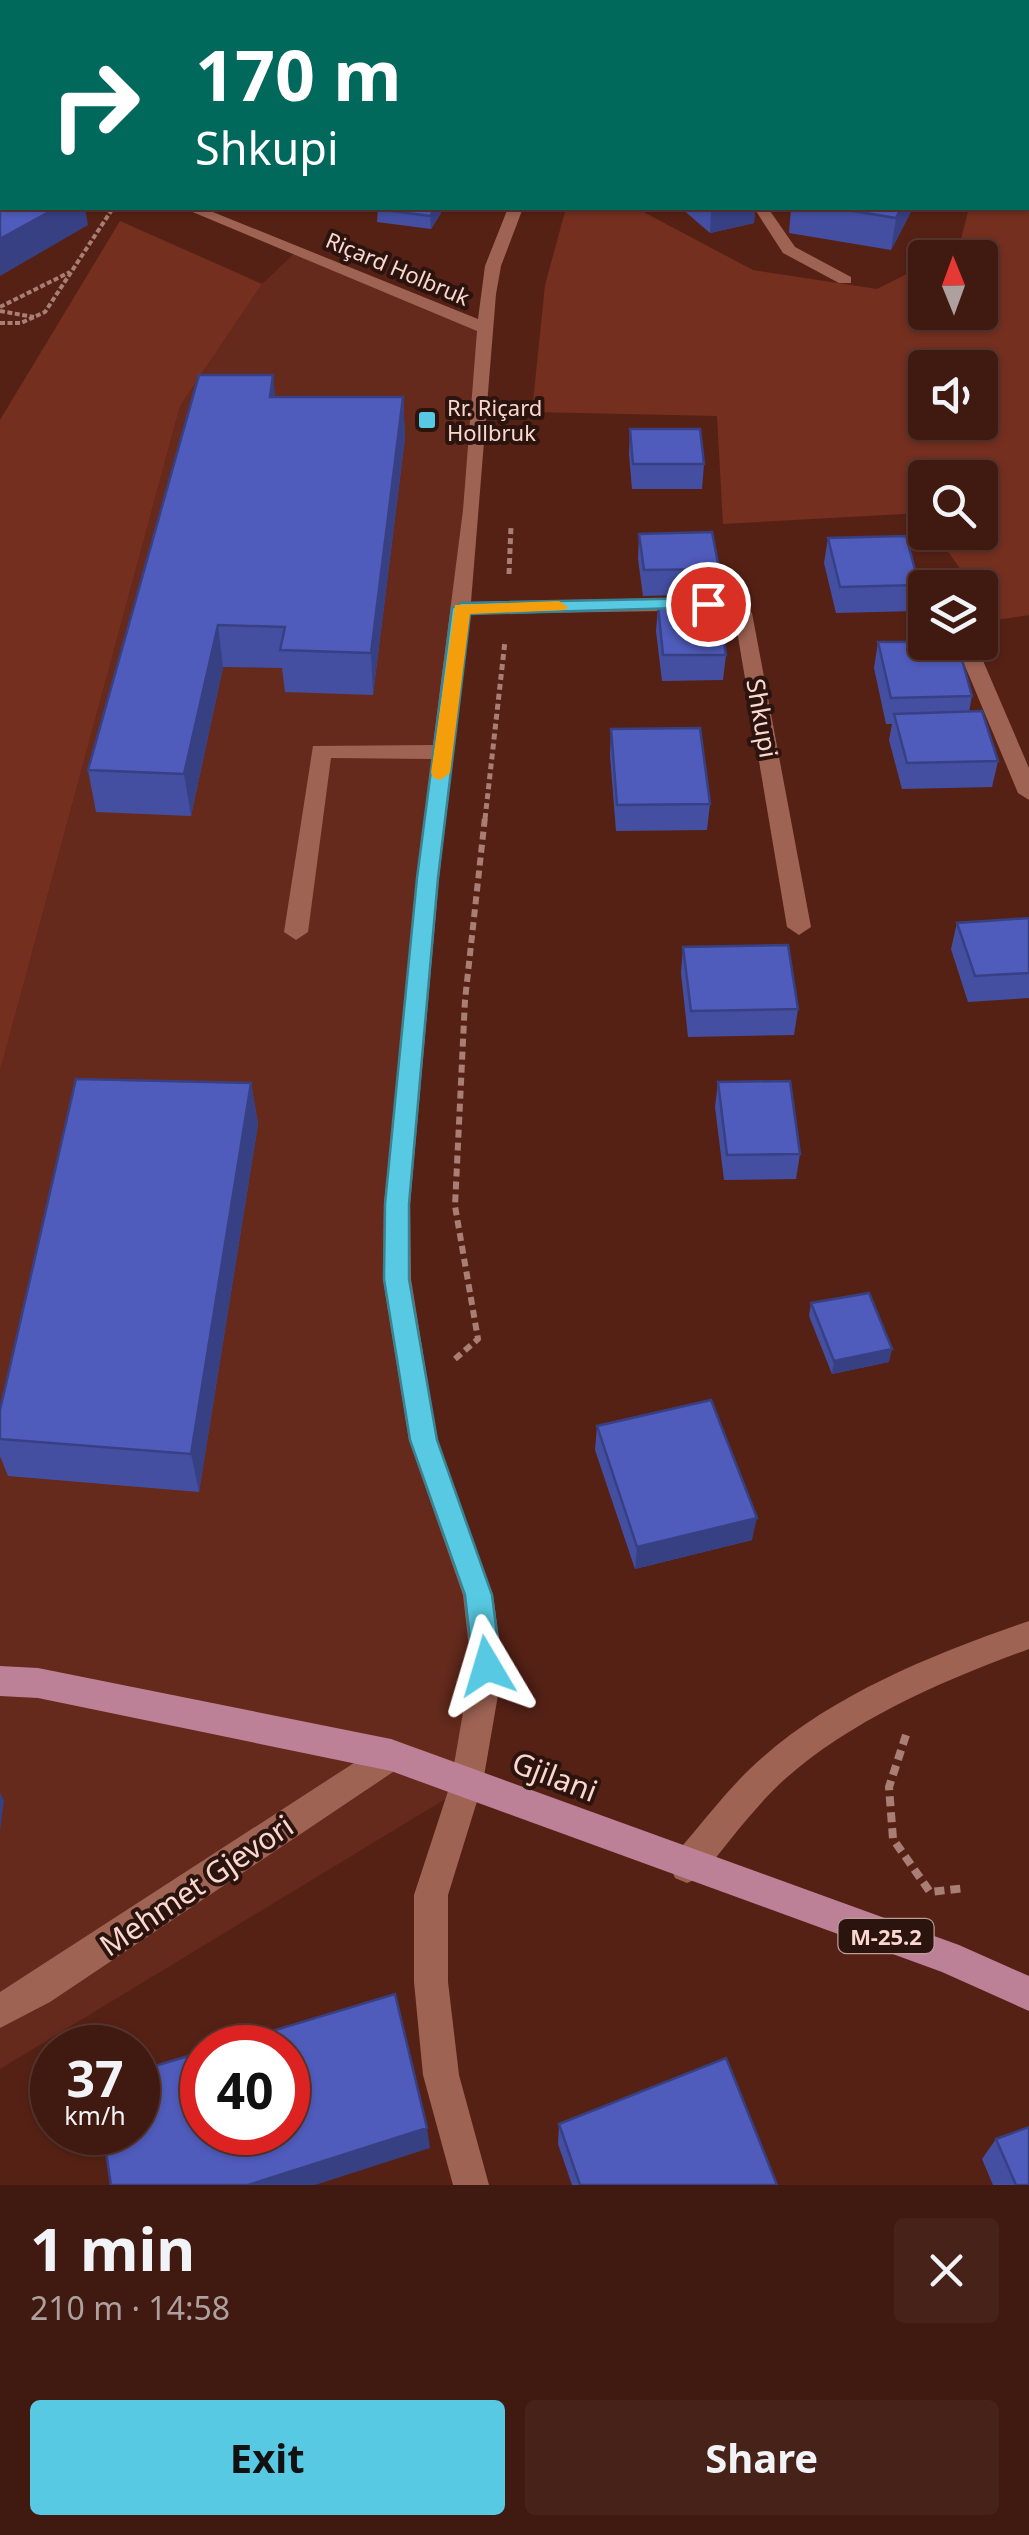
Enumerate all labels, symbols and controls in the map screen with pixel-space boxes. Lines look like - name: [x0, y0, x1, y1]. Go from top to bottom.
- text: 170 m: [195, 26, 402, 122]
- icon: right: [30, 40, 160, 170]
- text: Shkupi: [195, 117, 339, 178]
- street label: Riçard Holbruk: [322, 224, 475, 312]
- north arrow: [908, 240, 998, 330]
- map controls: [908, 240, 998, 660]
- button: sound: [908, 350, 998, 440]
- place label: Rr. Riçard Hollbruk: [447, 392, 542, 447]
- marker: Rr. Riçard Hollbruk: [416, 409, 438, 431]
- button: search: [908, 460, 998, 550]
- pin: [666, 562, 751, 647]
- button: layers: [908, 570, 998, 660]
- icon: arrive: [681, 577, 736, 632]
- street label: Shkupi: [739, 676, 787, 760]
- position arrow: [435, 1614, 539, 1718]
- street label: Gjilani: [506, 1741, 604, 1811]
- street label: Mehmet Gjevori: [91, 1805, 301, 1965]
- road number: M-25.2: [838, 1919, 934, 1953]
- speed limit sign: 40: [180, 2025, 310, 2155]
- text: 37: [66, 2044, 124, 2112]
- text: km/h: [64, 2098, 126, 2132]
- text: 1 min: [30, 2207, 195, 2289]
- button: close: [894, 2218, 999, 2323]
- text: 210 m · 14:58: [30, 2286, 230, 2329]
- button: Exit: [30, 2400, 505, 2515]
- button: Share: [525, 2400, 999, 2515]

